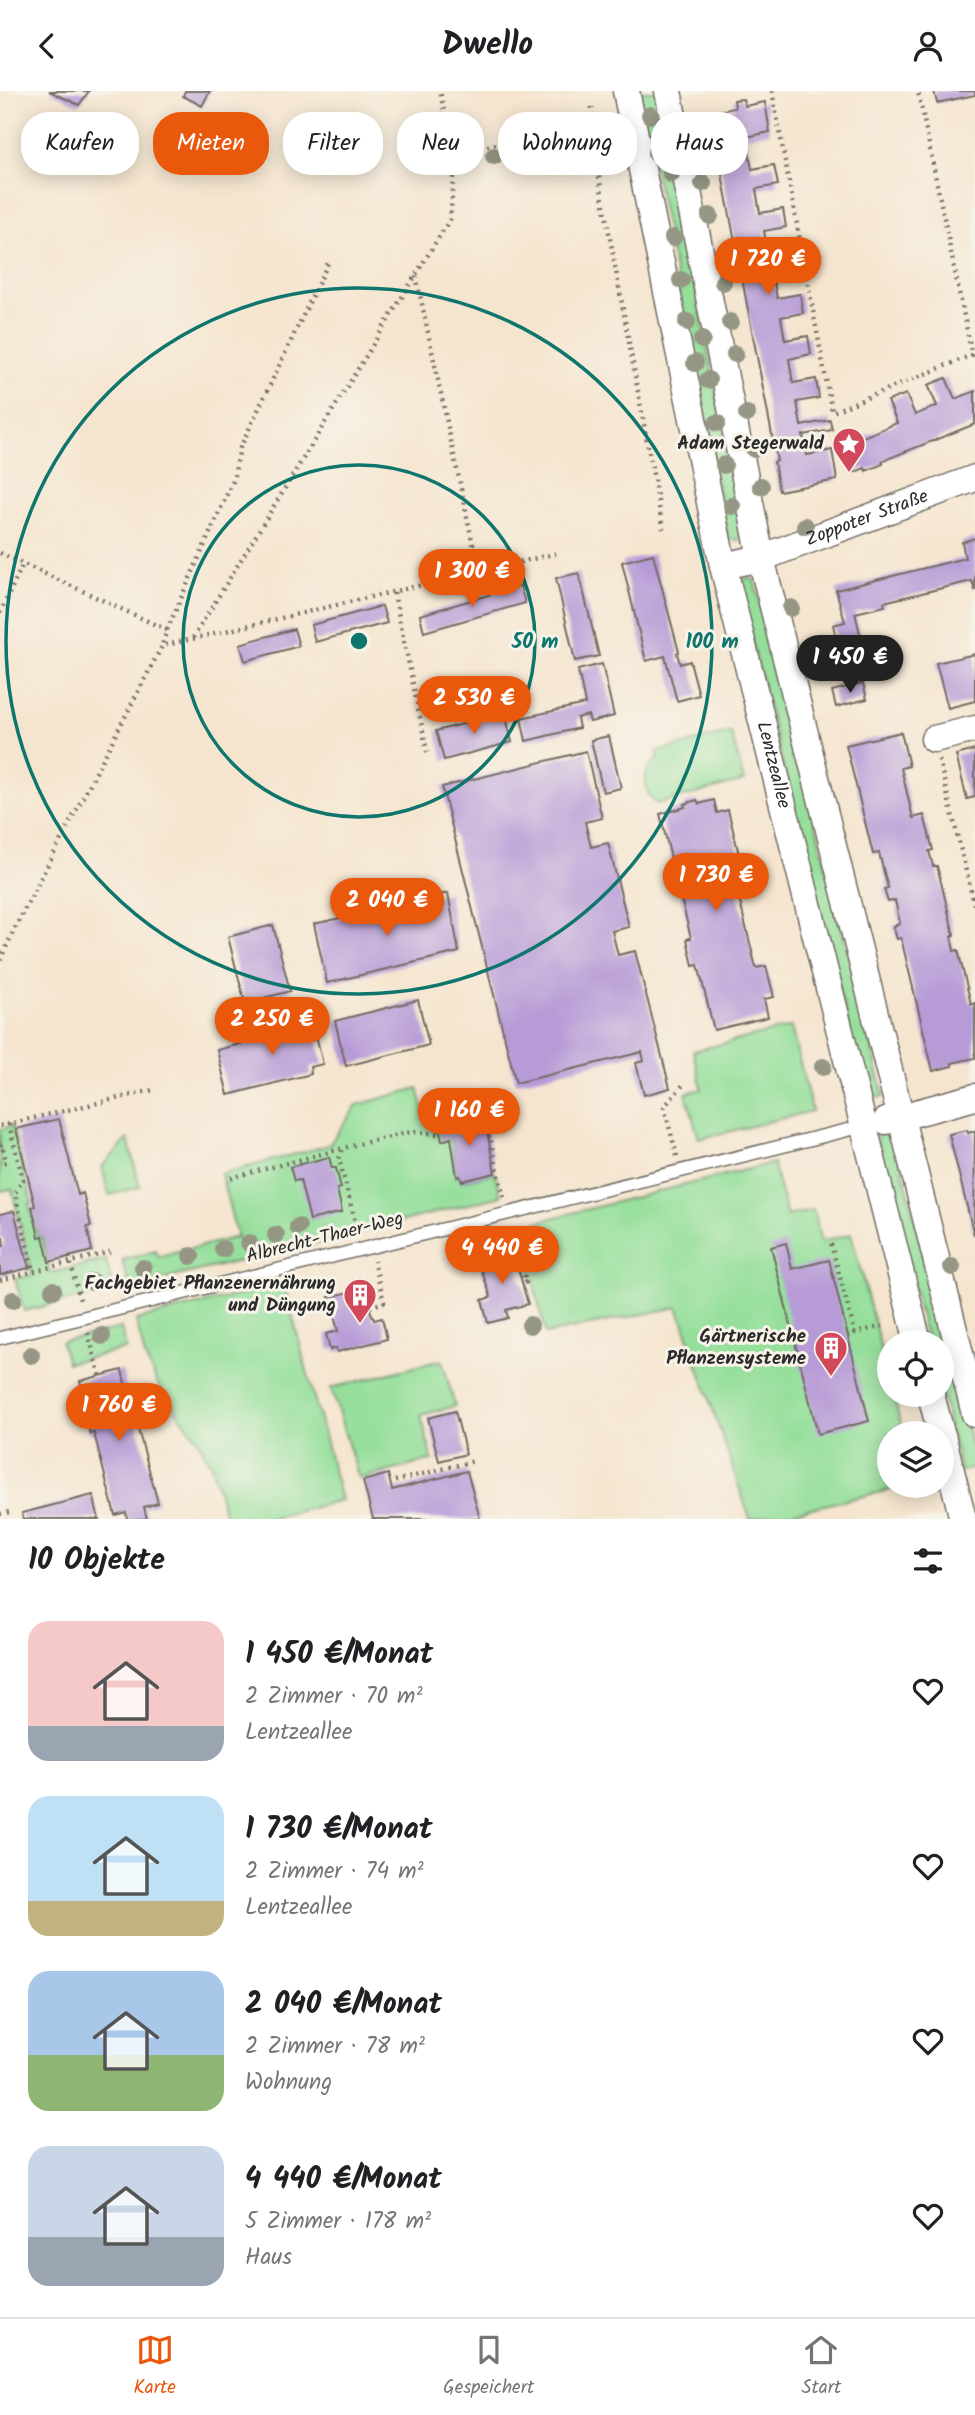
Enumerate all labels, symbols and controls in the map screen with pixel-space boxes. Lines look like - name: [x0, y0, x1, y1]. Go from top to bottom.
- text: Dwello: [442, 20, 533, 71]
- icon: back: [28, 27, 66, 65]
- icon: person: [909, 27, 947, 65]
- chip: Kaufen: [21, 112, 139, 175]
- chip: Mieten: [153, 112, 269, 175]
- chip: Filter: [283, 112, 383, 175]
- chip: Neu: [397, 112, 484, 175]
- chip: Wohnung: [498, 112, 637, 175]
- chip: Haus: [651, 112, 748, 175]
- pin: 1 720 €: [703, 237, 833, 297]
- text: 1 720 €: [730, 242, 806, 278]
- place icon: Adam Stegerwald: [830, 425, 868, 474]
- place label: Adam Stegerwald: [677, 429, 825, 459]
- street label: Zoppoter Straße: [801, 482, 933, 555]
- pin: 1 300 €: [407, 549, 537, 609]
- text: 1 300 €: [434, 554, 510, 590]
- text: 50 m: [511, 626, 558, 659]
- text: 100 m: [685, 626, 739, 659]
- centre of rings: [347, 629, 371, 653]
- pin: 1 450 €: [785, 635, 915, 695]
- text: 1 450 €: [812, 640, 888, 676]
- pin: 2 530 €: [409, 677, 539, 736]
- text: 2 530 €: [433, 681, 515, 717]
- street label: Lentzeallee: [748, 718, 798, 812]
- pin: 1 730 €: [651, 853, 781, 913]
- text: 1 730 €: [679, 858, 753, 894]
- pin: 2 040 €: [322, 879, 452, 938]
- text: 2 040 €: [346, 883, 428, 919]
- pin: 2 250 €: [207, 997, 337, 1057]
- text: 2 250 €: [231, 1002, 313, 1038]
- pin: 1 160 €: [404, 1089, 534, 1148]
- text: 1 160 €: [434, 1093, 504, 1129]
- street label: Albrecht-Thaer-Weg: [243, 1204, 407, 1272]
- pin: 4 440 €: [437, 1227, 567, 1286]
- text: 4 440 €: [461, 1231, 543, 1267]
- place label: Fachgebiet Pflanzenernährung und Düngung: [84, 1269, 336, 1321]
- building icon: Fachgebiet Pflanzenernährung und Düngung: [341, 1276, 379, 1325]
- place label: Gärtnerische Pflanzensysteme: [666, 1322, 806, 1374]
- building icon: Gärtnerische Pflanzensysteme: [812, 1329, 850, 1378]
- map controls: [877, 1330, 954, 1498]
- button: locate: [877, 1330, 954, 1407]
- pin: 1 760 €: [54, 1383, 184, 1443]
- text: 1 760 €: [82, 1388, 156, 1424]
- button: layers: [877, 1421, 954, 1498]
- text: 10 Objekte: [28, 1537, 165, 1585]
- icon: filters: [909, 1542, 947, 1580]
- text: 1 450 €/Monat: [245, 1631, 433, 1679]
- icon: home: [84, 1649, 168, 1733]
- icon: heart: [909, 1672, 947, 1710]
- text: 2 Zimmer · 70 m²: [245, 1679, 423, 1715]
- text: Lentzeallee: [245, 1715, 352, 1751]
- text: 1 730 €/Monat: [245, 1806, 432, 1854]
- icon: home: [84, 1824, 168, 1908]
- icon: heart: [909, 1847, 947, 1885]
- text: 2 Zimmer · 74 m²: [245, 1854, 424, 1890]
- text: Lentzeallee: [245, 1890, 352, 1926]
- text: 2 040 €/Monat: [245, 1981, 442, 2029]
- icon: home: [84, 1999, 168, 2083]
- icon: heart: [909, 2022, 947, 2060]
- text: 2 Zimmer · 78 m²: [245, 2029, 425, 2065]
- text: Wohnung: [245, 2065, 332, 2101]
- text: 4 440 €/Monat: [245, 2156, 442, 2204]
- icon: home: [84, 2174, 168, 2258]
- icon: heart: [909, 2197, 947, 2235]
- text: 5 Zimmer · 178 m²: [245, 2204, 431, 2240]
- text: Haus: [245, 2240, 292, 2276]
- tab: Karte: [134, 2331, 176, 2403]
- tab: Gespeichert: [443, 2331, 534, 2403]
- tab: Start: [801, 2331, 841, 2403]

